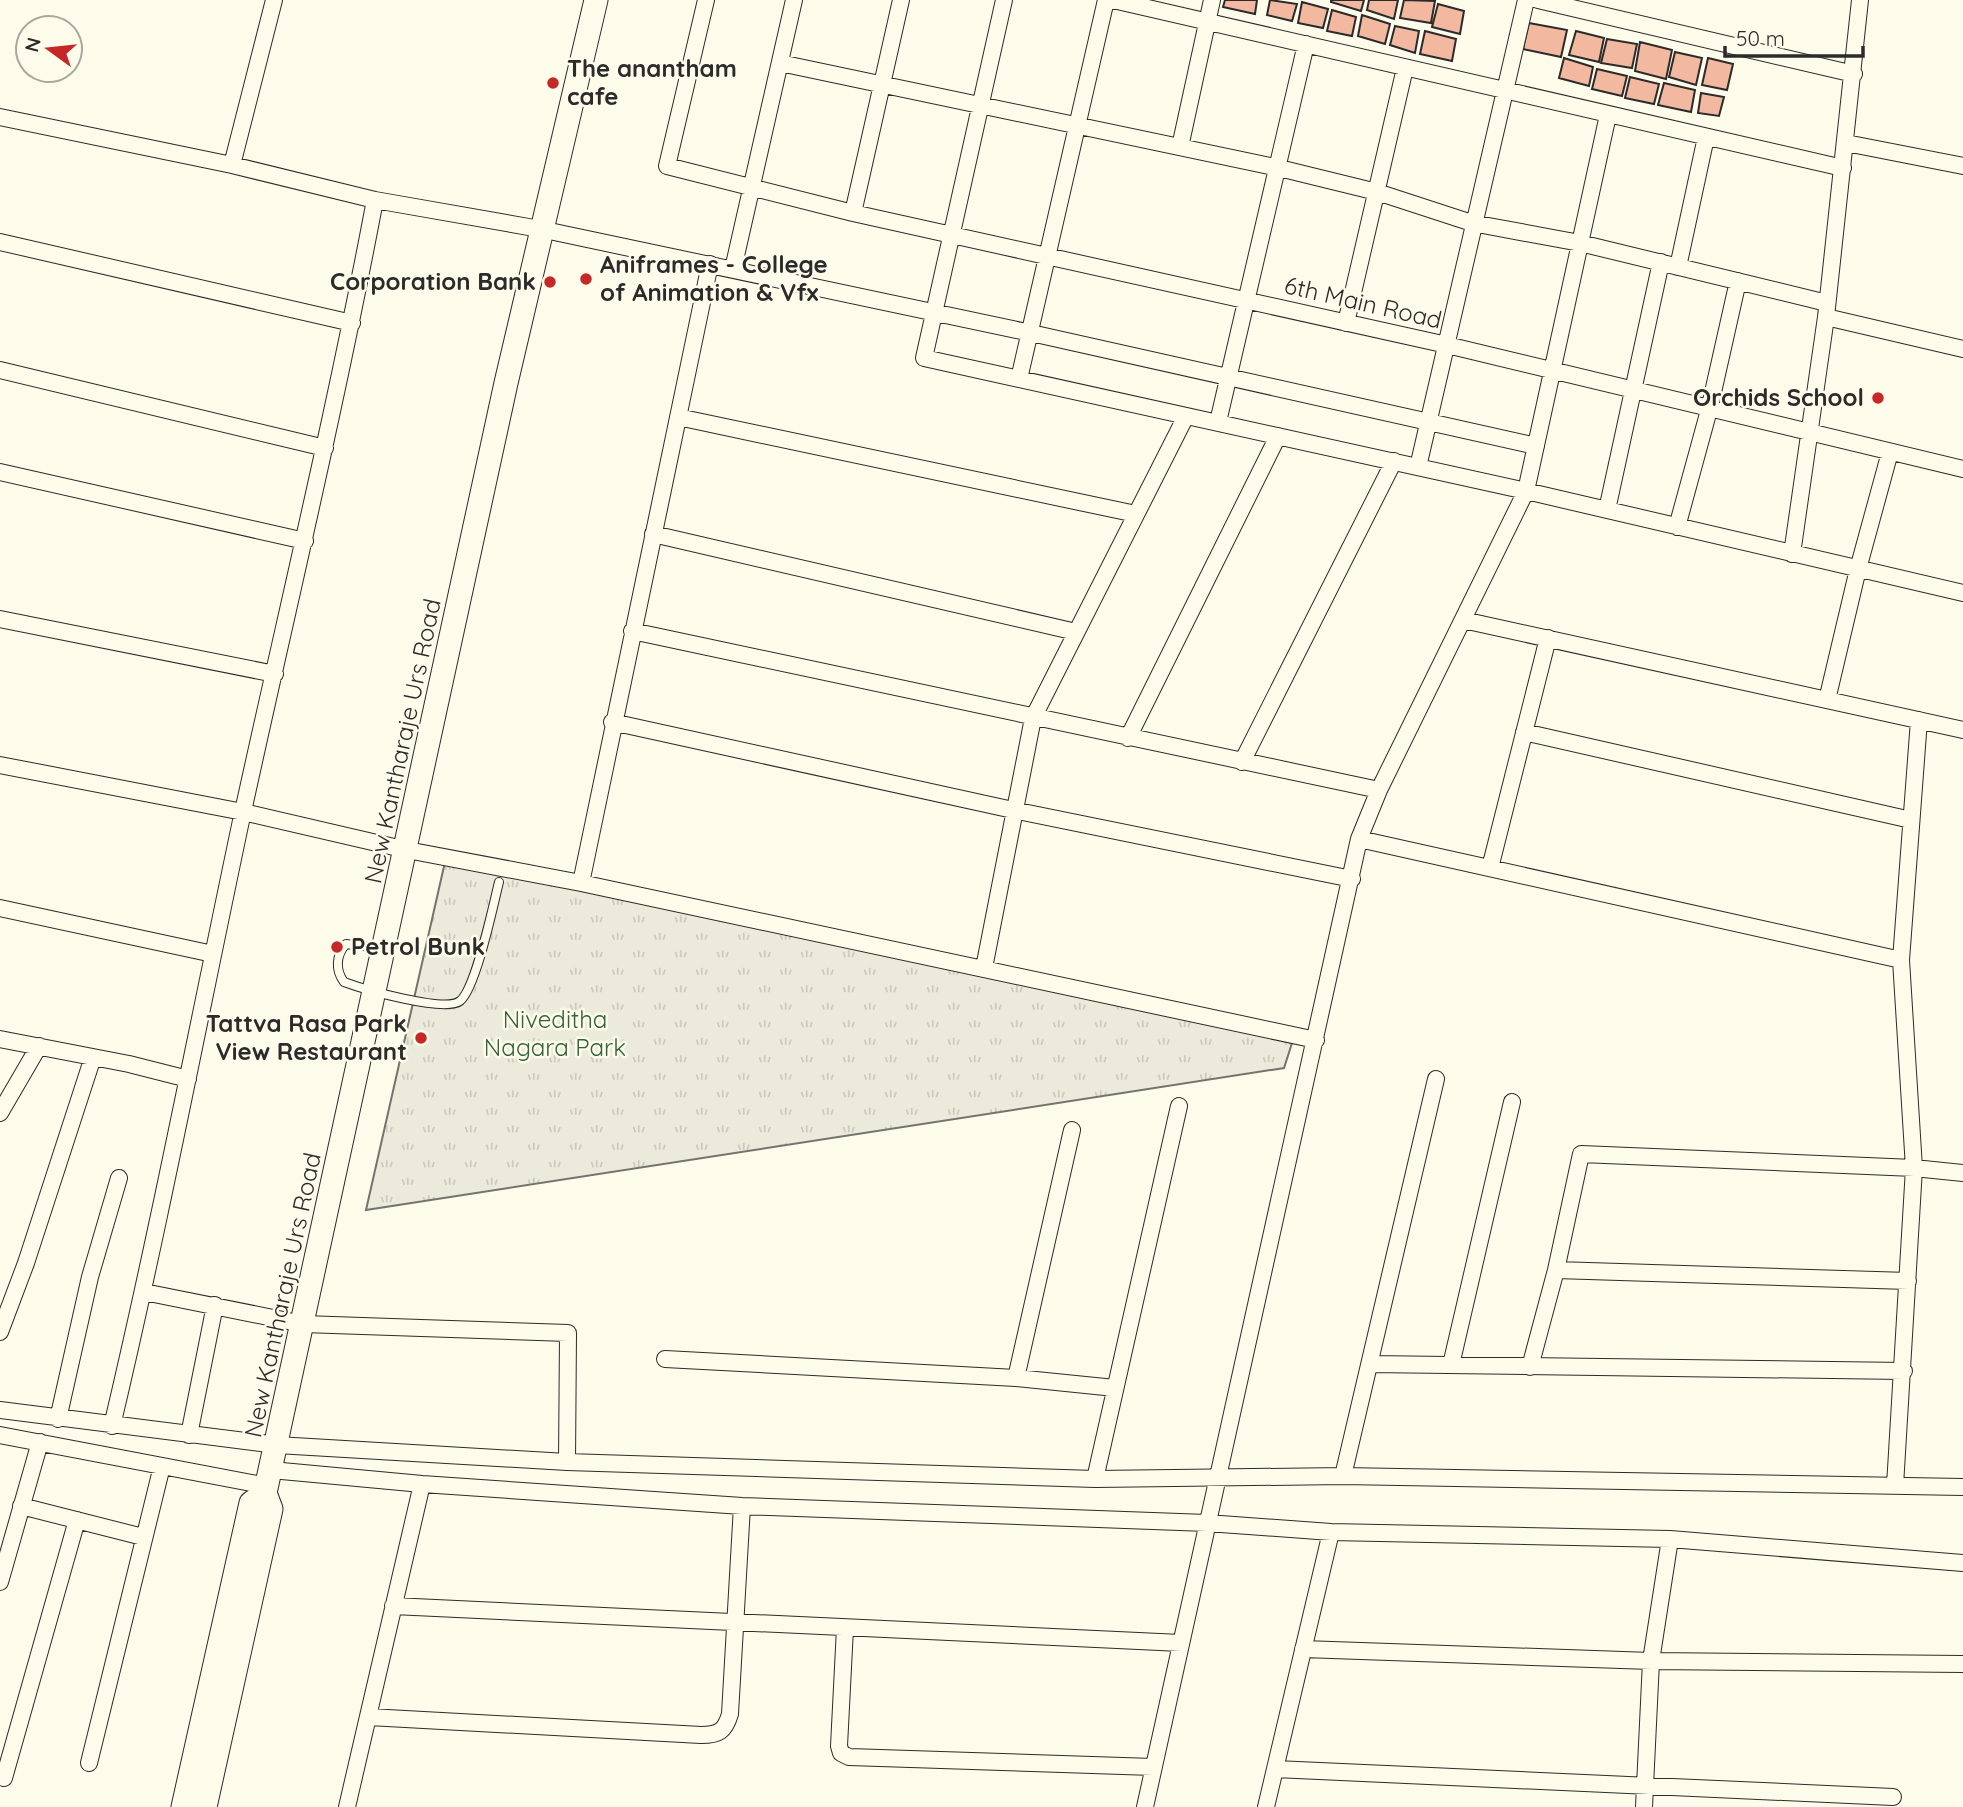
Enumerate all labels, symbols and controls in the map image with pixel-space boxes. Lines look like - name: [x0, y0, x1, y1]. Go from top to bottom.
- north arrow: [14, 14, 84, 84]
- scale bar: [1725, 14, 1863, 58]
- text: 50 m: [1736, 25, 1785, 51]
- text: N: [19, 35, 46, 54]
- place label: The anantham cafe: [567, 53, 737, 111]
- marker: The anantham cafe: [545, 75, 561, 91]
- place label: Aniframes - College of Animation & Vfx: [600, 249, 828, 307]
- place label: Corporation Bank: [330, 266, 536, 296]
- street label: 6th Main Road: [1282, 269, 1445, 335]
- marker: Aniframes - College of Animation & Vfx: [578, 271, 594, 287]
- marker: Corporation Bank: [542, 274, 558, 290]
- place label: Orchids School: [1693, 382, 1864, 412]
- marker: Orchids School: [1870, 390, 1886, 406]
- street label: New Kantharaje Urs Road: [357, 596, 447, 886]
- place label: Petrol Bunk: [351, 931, 485, 961]
- marker: Petrol Bunk: [329, 939, 345, 955]
- park label: Niveditha Nagara Park: [484, 1004, 626, 1062]
- place label: Tattva Rasa Park View Restaurant: [206, 1008, 407, 1066]
- marker: Tattva Rasa Park View Restaurant: [413, 1030, 429, 1046]
- street label: New Kantharaje Urs Road: [237, 1150, 327, 1440]

